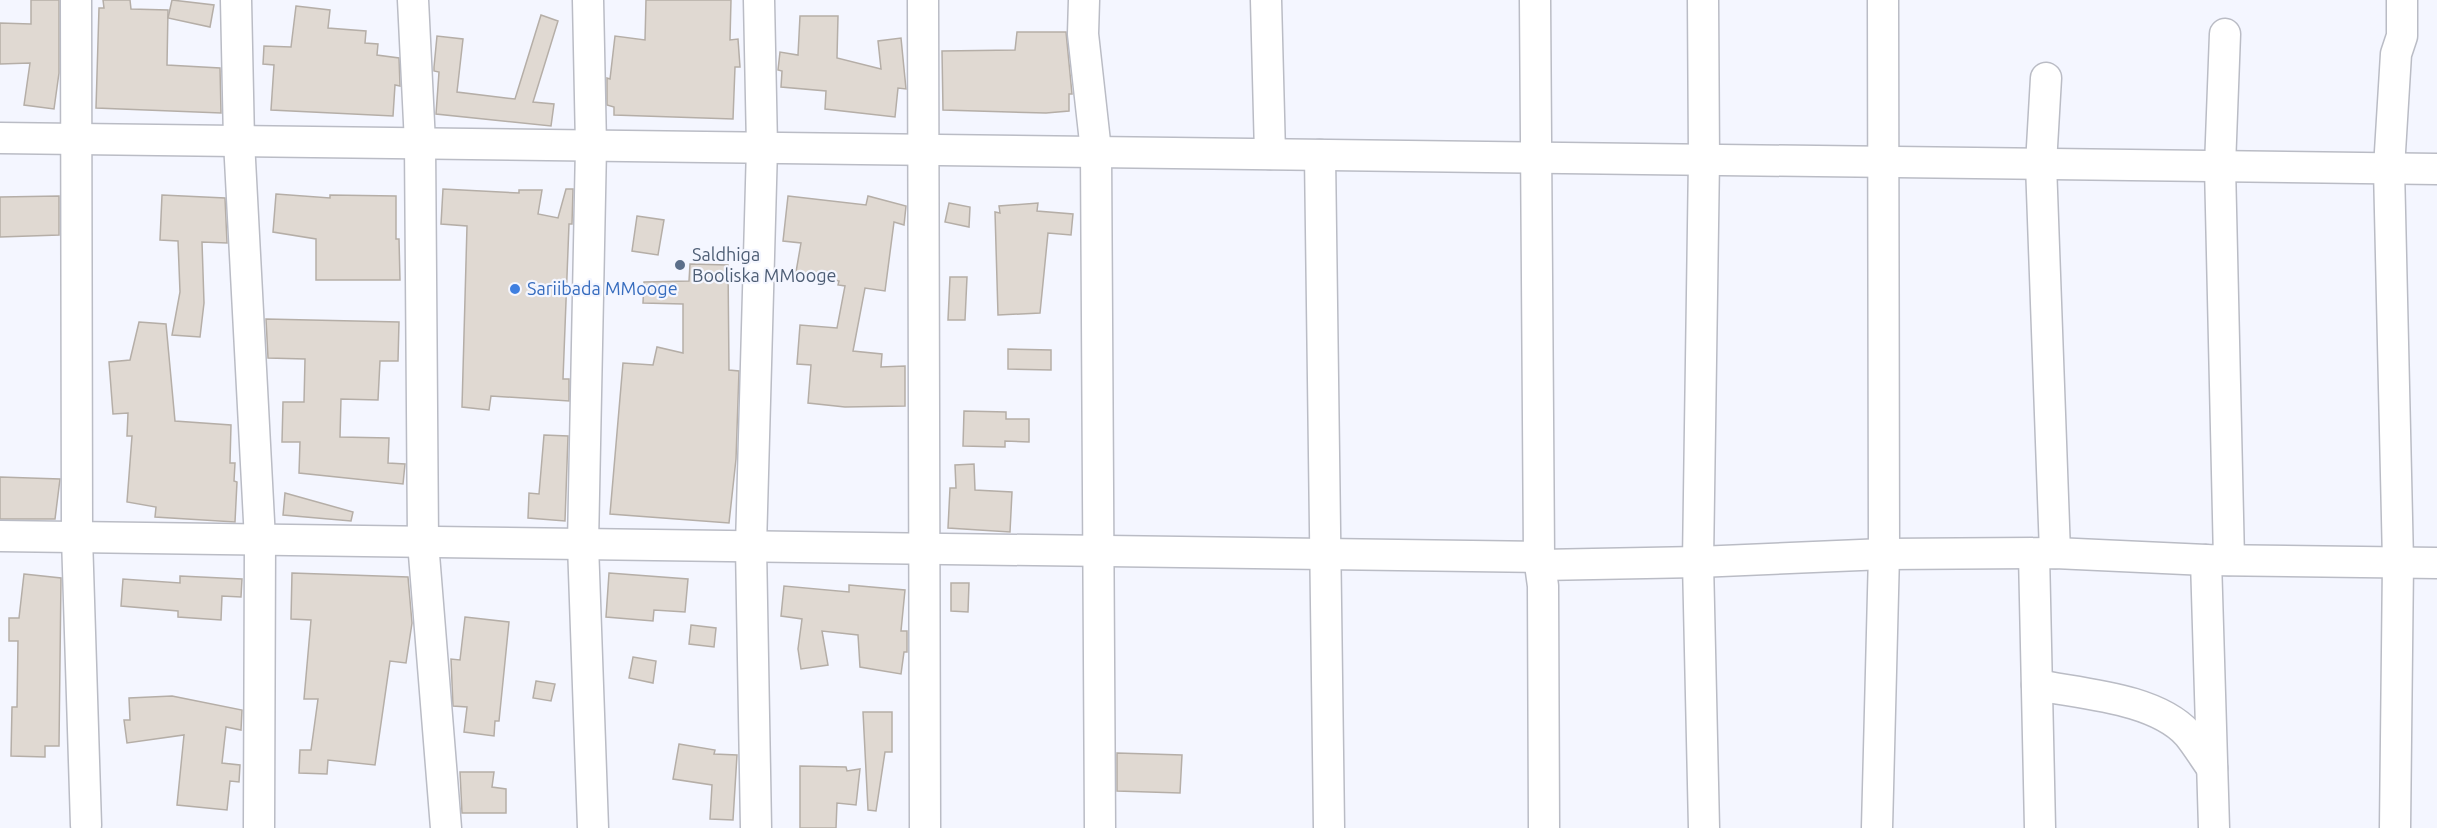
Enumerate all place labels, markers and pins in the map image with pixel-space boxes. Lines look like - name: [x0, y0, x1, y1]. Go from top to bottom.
- place label: Saldhiga Booliska MMooge: [692, 244, 836, 285]
- marker: Saldhiga Booliska MMooge: [673, 258, 687, 272]
- place label: Sariibada MMooge: [527, 278, 678, 298]
- marker: Sariibada MMooge: [508, 282, 522, 296]

